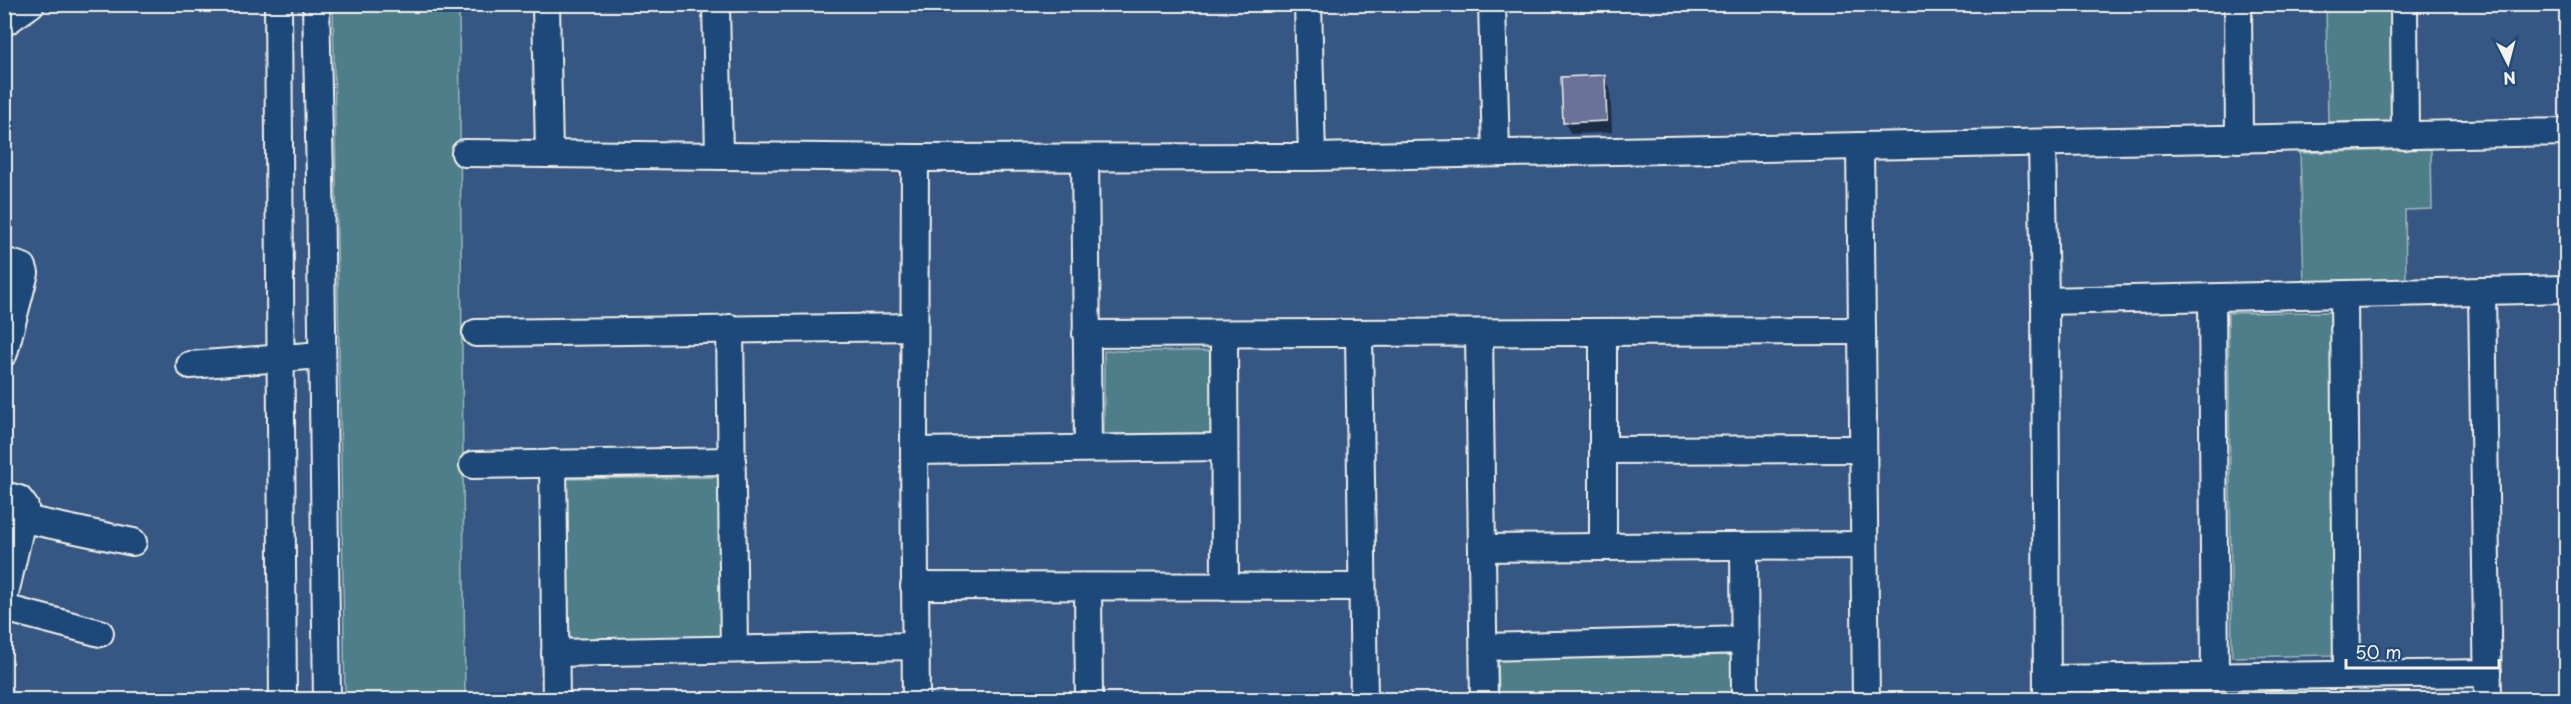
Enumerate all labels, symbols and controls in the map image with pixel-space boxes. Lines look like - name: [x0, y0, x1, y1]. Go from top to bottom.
- north arrow: [2478, 33, 2538, 93]
- text: N: [2502, 66, 2517, 92]
- scale bar: [2346, 632, 2499, 670]
- text: 50 m: [2355, 638, 2402, 665]

